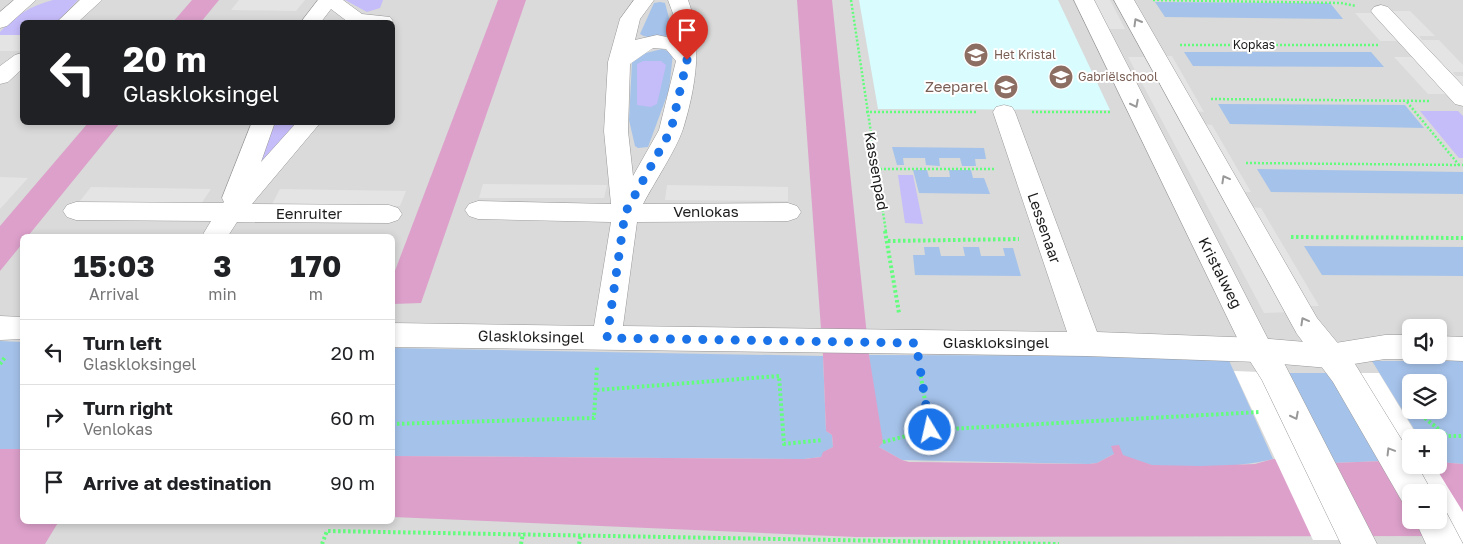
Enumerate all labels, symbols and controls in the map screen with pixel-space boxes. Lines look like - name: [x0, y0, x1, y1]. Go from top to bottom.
- pin: [666, 9, 708, 60]
- icon: arrive: [673, 16, 701, 44]
- one-way arrow: [1133, 18, 1143, 27]
- street label: Kopkas: [1233, 37, 1275, 52]
- text: 20 m: [123, 38, 206, 80]
- icon: left: [40, 40, 105, 105]
- school or university icon: Het Kristal: [963, 42, 989, 68]
- place label: Het Kristal: [994, 47, 1056, 62]
- school or university icon: Gabriëlschool: [1048, 64, 1074, 90]
- place label: Gabriëlschool: [1078, 69, 1158, 84]
- school or university icon: Zeeparel: [993, 74, 1019, 100]
- place label: Zeeparel: [925, 77, 988, 95]
- text: Glaskloksingel: [123, 80, 279, 107]
- one-way arrow: [1129, 98, 1139, 107]
- street label: Kassenpad: [861, 130, 893, 212]
- one-way arrow: [1221, 175, 1231, 184]
- street label: Lessenaar: [1024, 190, 1066, 266]
- street label: Venlokas: [673, 202, 739, 220]
- street label: Eenruiter: [276, 204, 342, 222]
- street label: Kristalweg: [1195, 234, 1246, 311]
- text: 15:03: [74, 248, 155, 284]
- text: 3: [213, 248, 232, 284]
- text: 170: [290, 248, 341, 284]
- text: Arrival: [89, 284, 139, 304]
- text: min: [208, 284, 237, 304]
- text: m: [309, 284, 323, 304]
- one-way arrow: [1300, 317, 1310, 326]
- map controls: [1402, 319, 1447, 529]
- button: sound: [1402, 319, 1447, 364]
- street label: Glaskloksingel: [478, 326, 585, 346]
- text: Turn left: [83, 331, 162, 354]
- street label: Glaskloksingel: [943, 333, 1049, 351]
- icon: left: [40, 338, 68, 366]
- text: 20 m: [331, 341, 375, 364]
- text: Glaskloksingel: [83, 354, 196, 374]
- button: layers: [1402, 374, 1447, 419]
- text: Turn right: [83, 396, 173, 419]
- icon: right: [40, 403, 68, 431]
- position arrow: [903, 403, 955, 455]
- text: 60 m: [330, 406, 375, 429]
- one-way arrow: [1289, 410, 1299, 419]
- text: Venlokas: [83, 419, 153, 439]
- button: +: [1402, 429, 1447, 474]
- one-way arrow: [1387, 447, 1397, 456]
- icon: arrive: [40, 468, 68, 496]
- text: Arrive at destination: [83, 471, 271, 494]
- text: 90 m: [330, 471, 375, 494]
- button: −: [1402, 484, 1447, 529]

